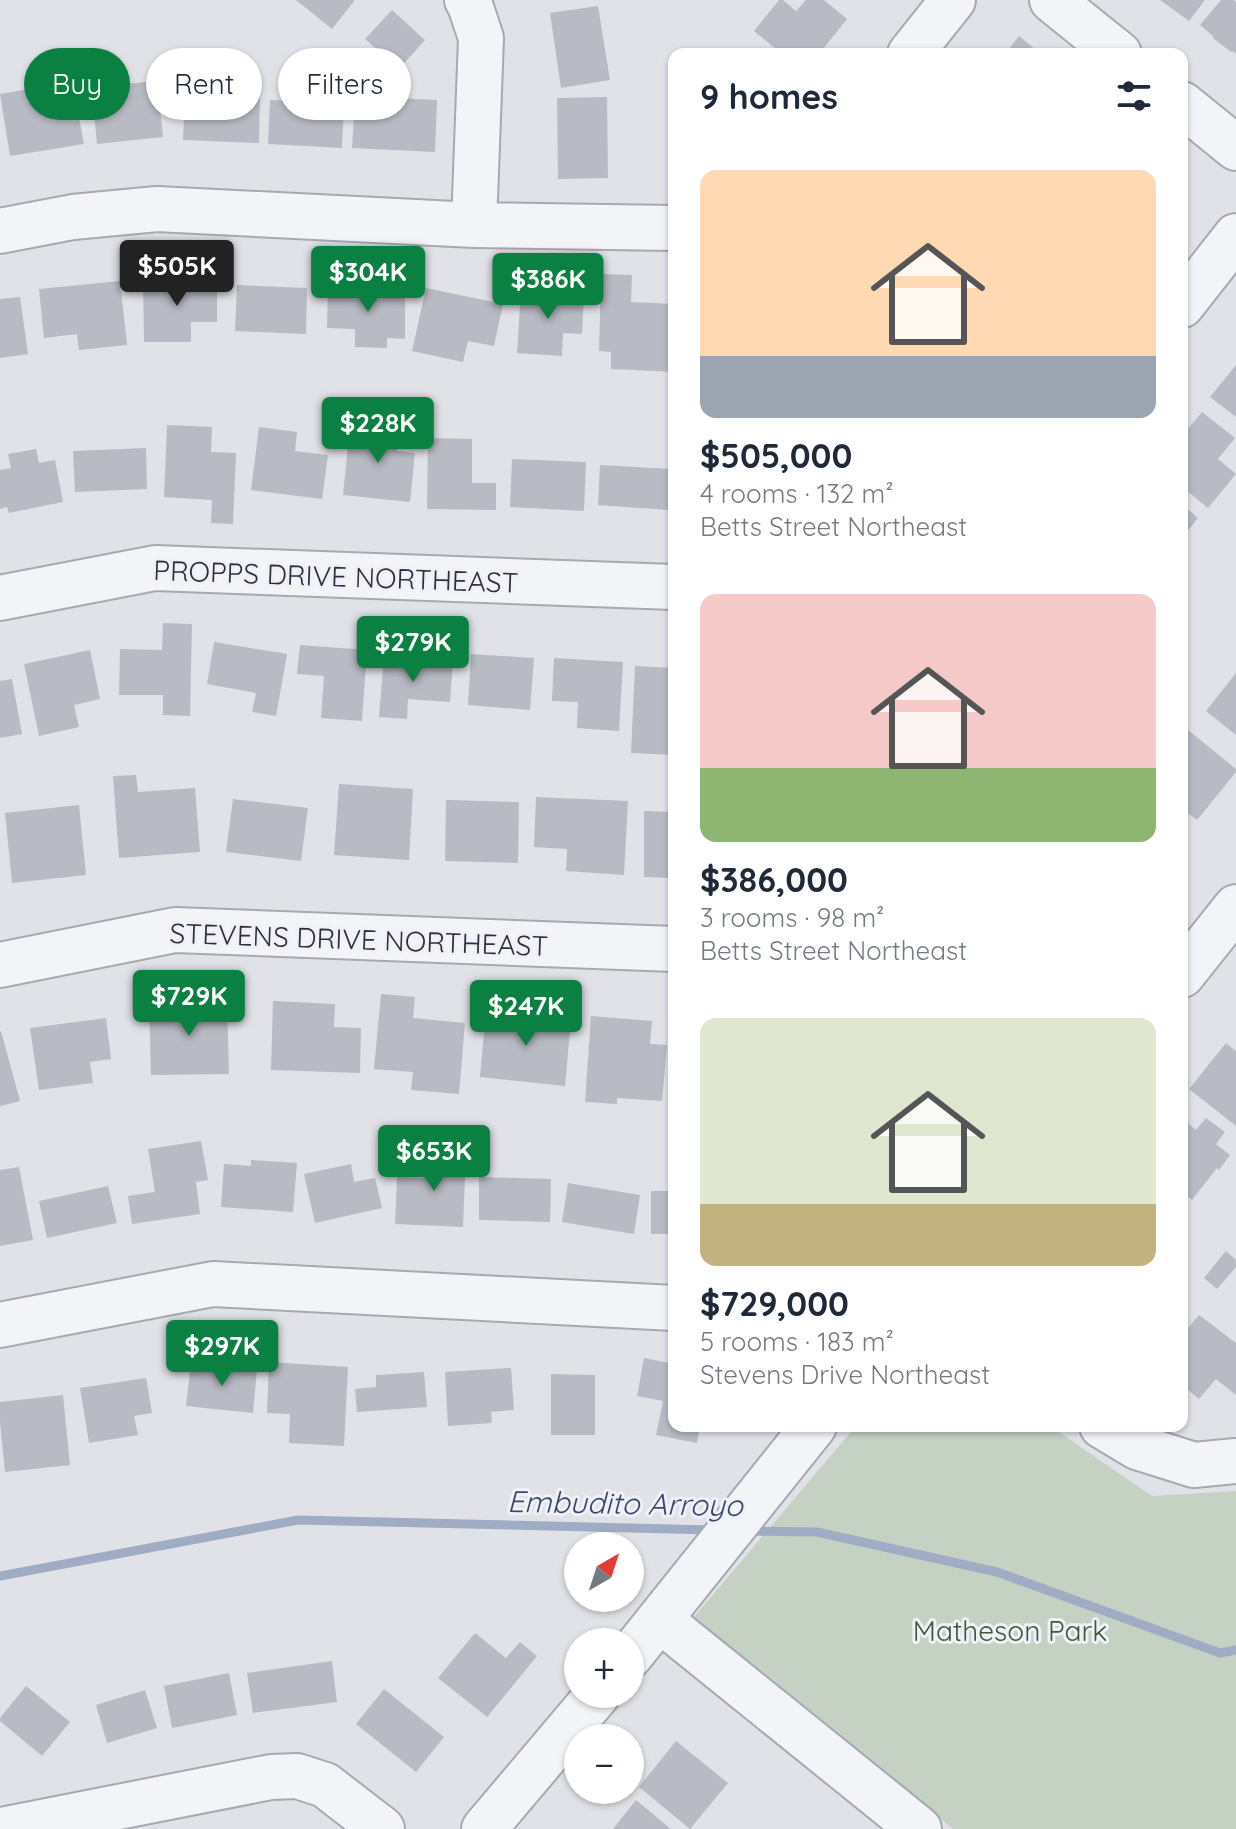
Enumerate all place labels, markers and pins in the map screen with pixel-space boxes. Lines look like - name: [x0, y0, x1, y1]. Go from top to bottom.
- pin: $505K: [121, 240, 233, 308]
- pin: $304K: [312, 246, 424, 314]
- pin: $386K: [492, 253, 604, 321]
- pin: $228K: [322, 397, 434, 465]
- pin: $279K: [357, 616, 469, 684]
- pin: $729K: [133, 970, 245, 1038]
- pin: $247K: [470, 980, 582, 1048]
- pin: $653K: [378, 1125, 490, 1193]
- pin: $297K: [166, 1320, 278, 1388]

